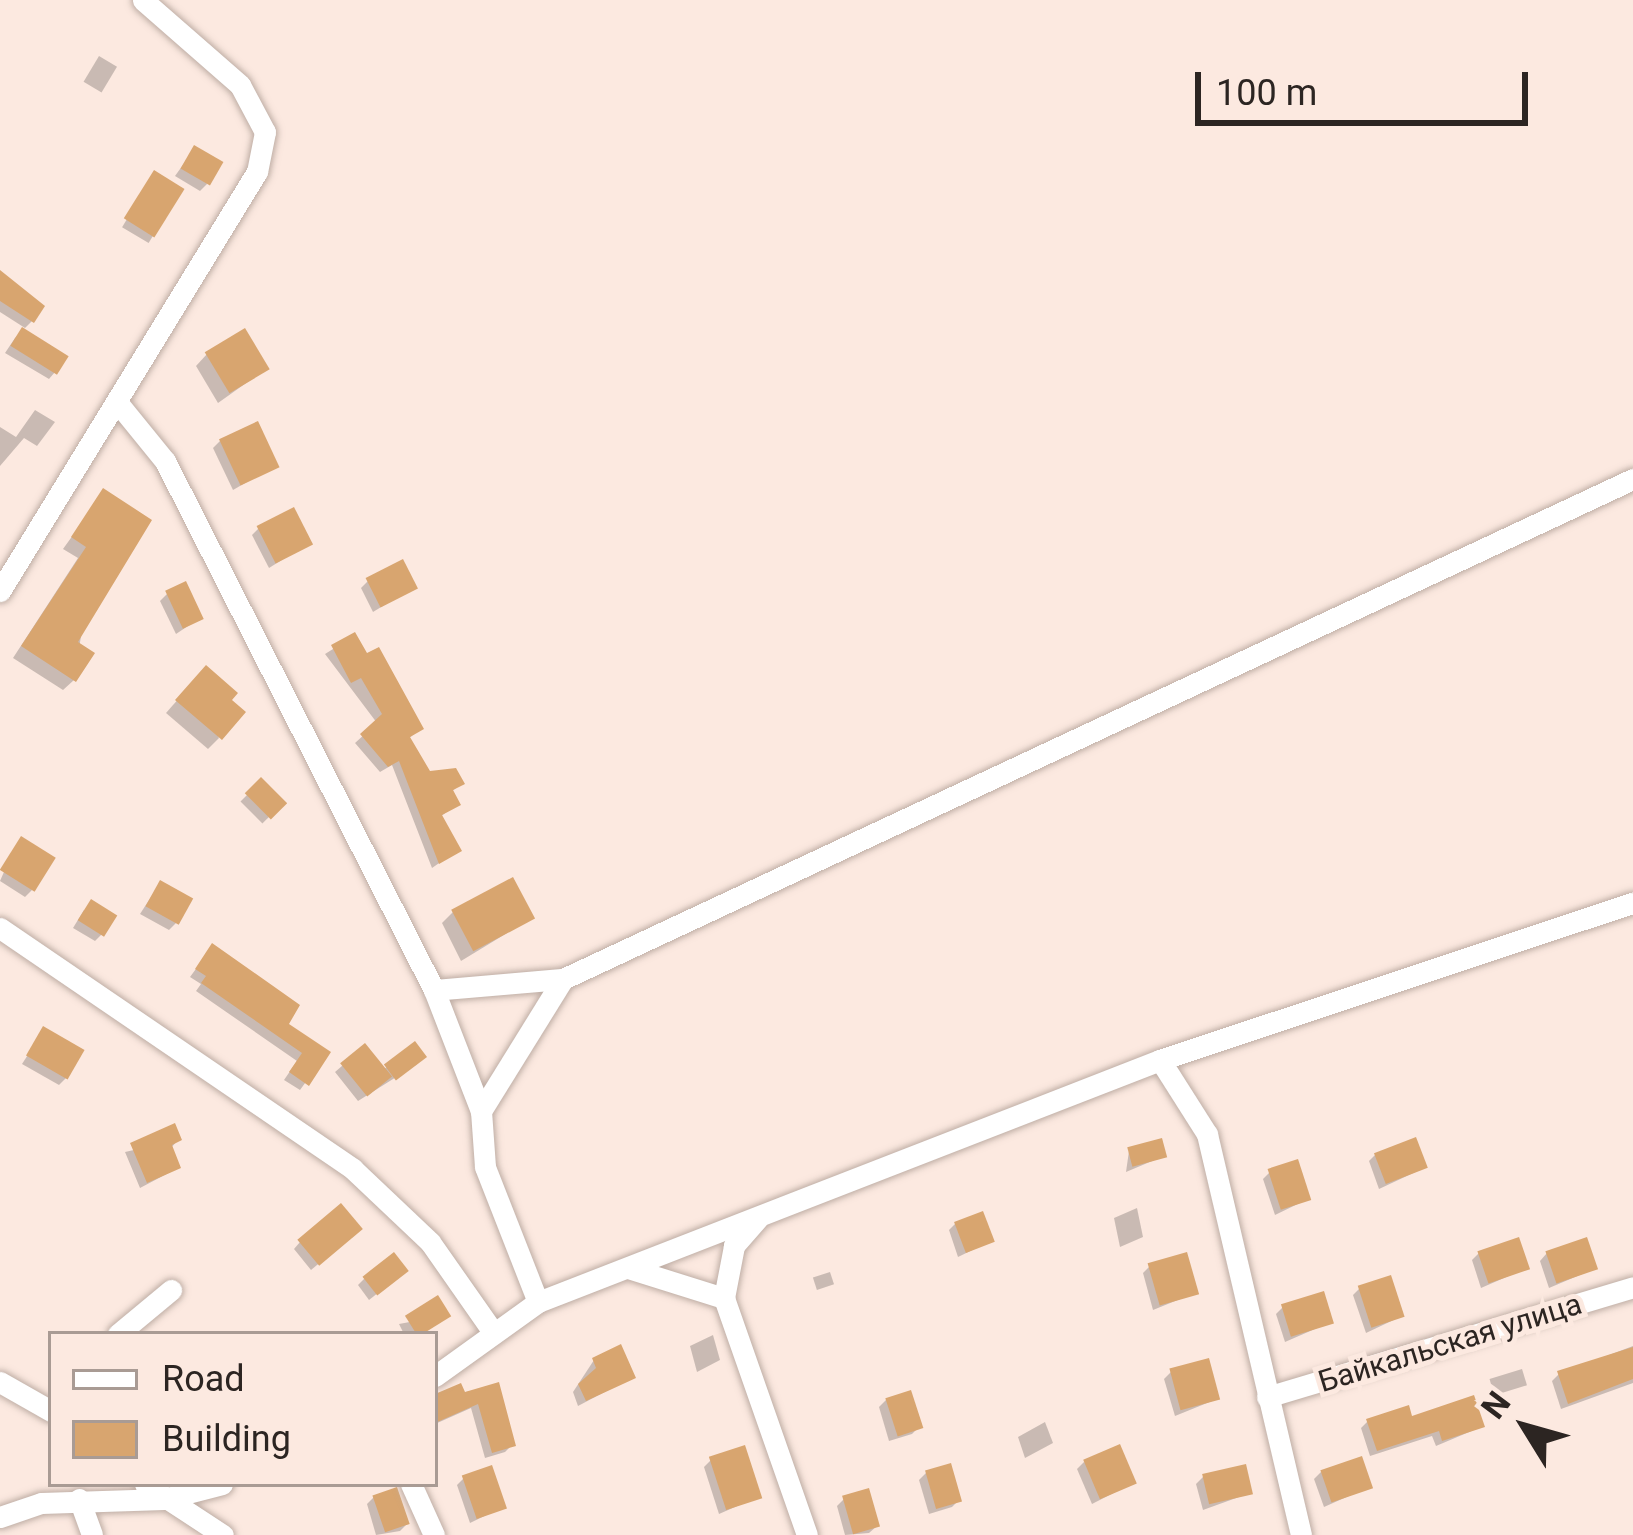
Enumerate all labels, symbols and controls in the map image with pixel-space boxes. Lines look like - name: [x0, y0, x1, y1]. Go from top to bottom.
- scale bar: [1201, 48, 1534, 122]
- text: 100 m: [1216, 72, 1317, 114]
- street label: Байкальская улица: [1314, 1286, 1586, 1400]
- legend: [48, 1331, 438, 1487]
- text: Road: [162, 1358, 245, 1400]
- north arrow: [1465, 1367, 1585, 1487]
- text: N: [1473, 1384, 1518, 1426]
- text: Building: [162, 1418, 291, 1460]

